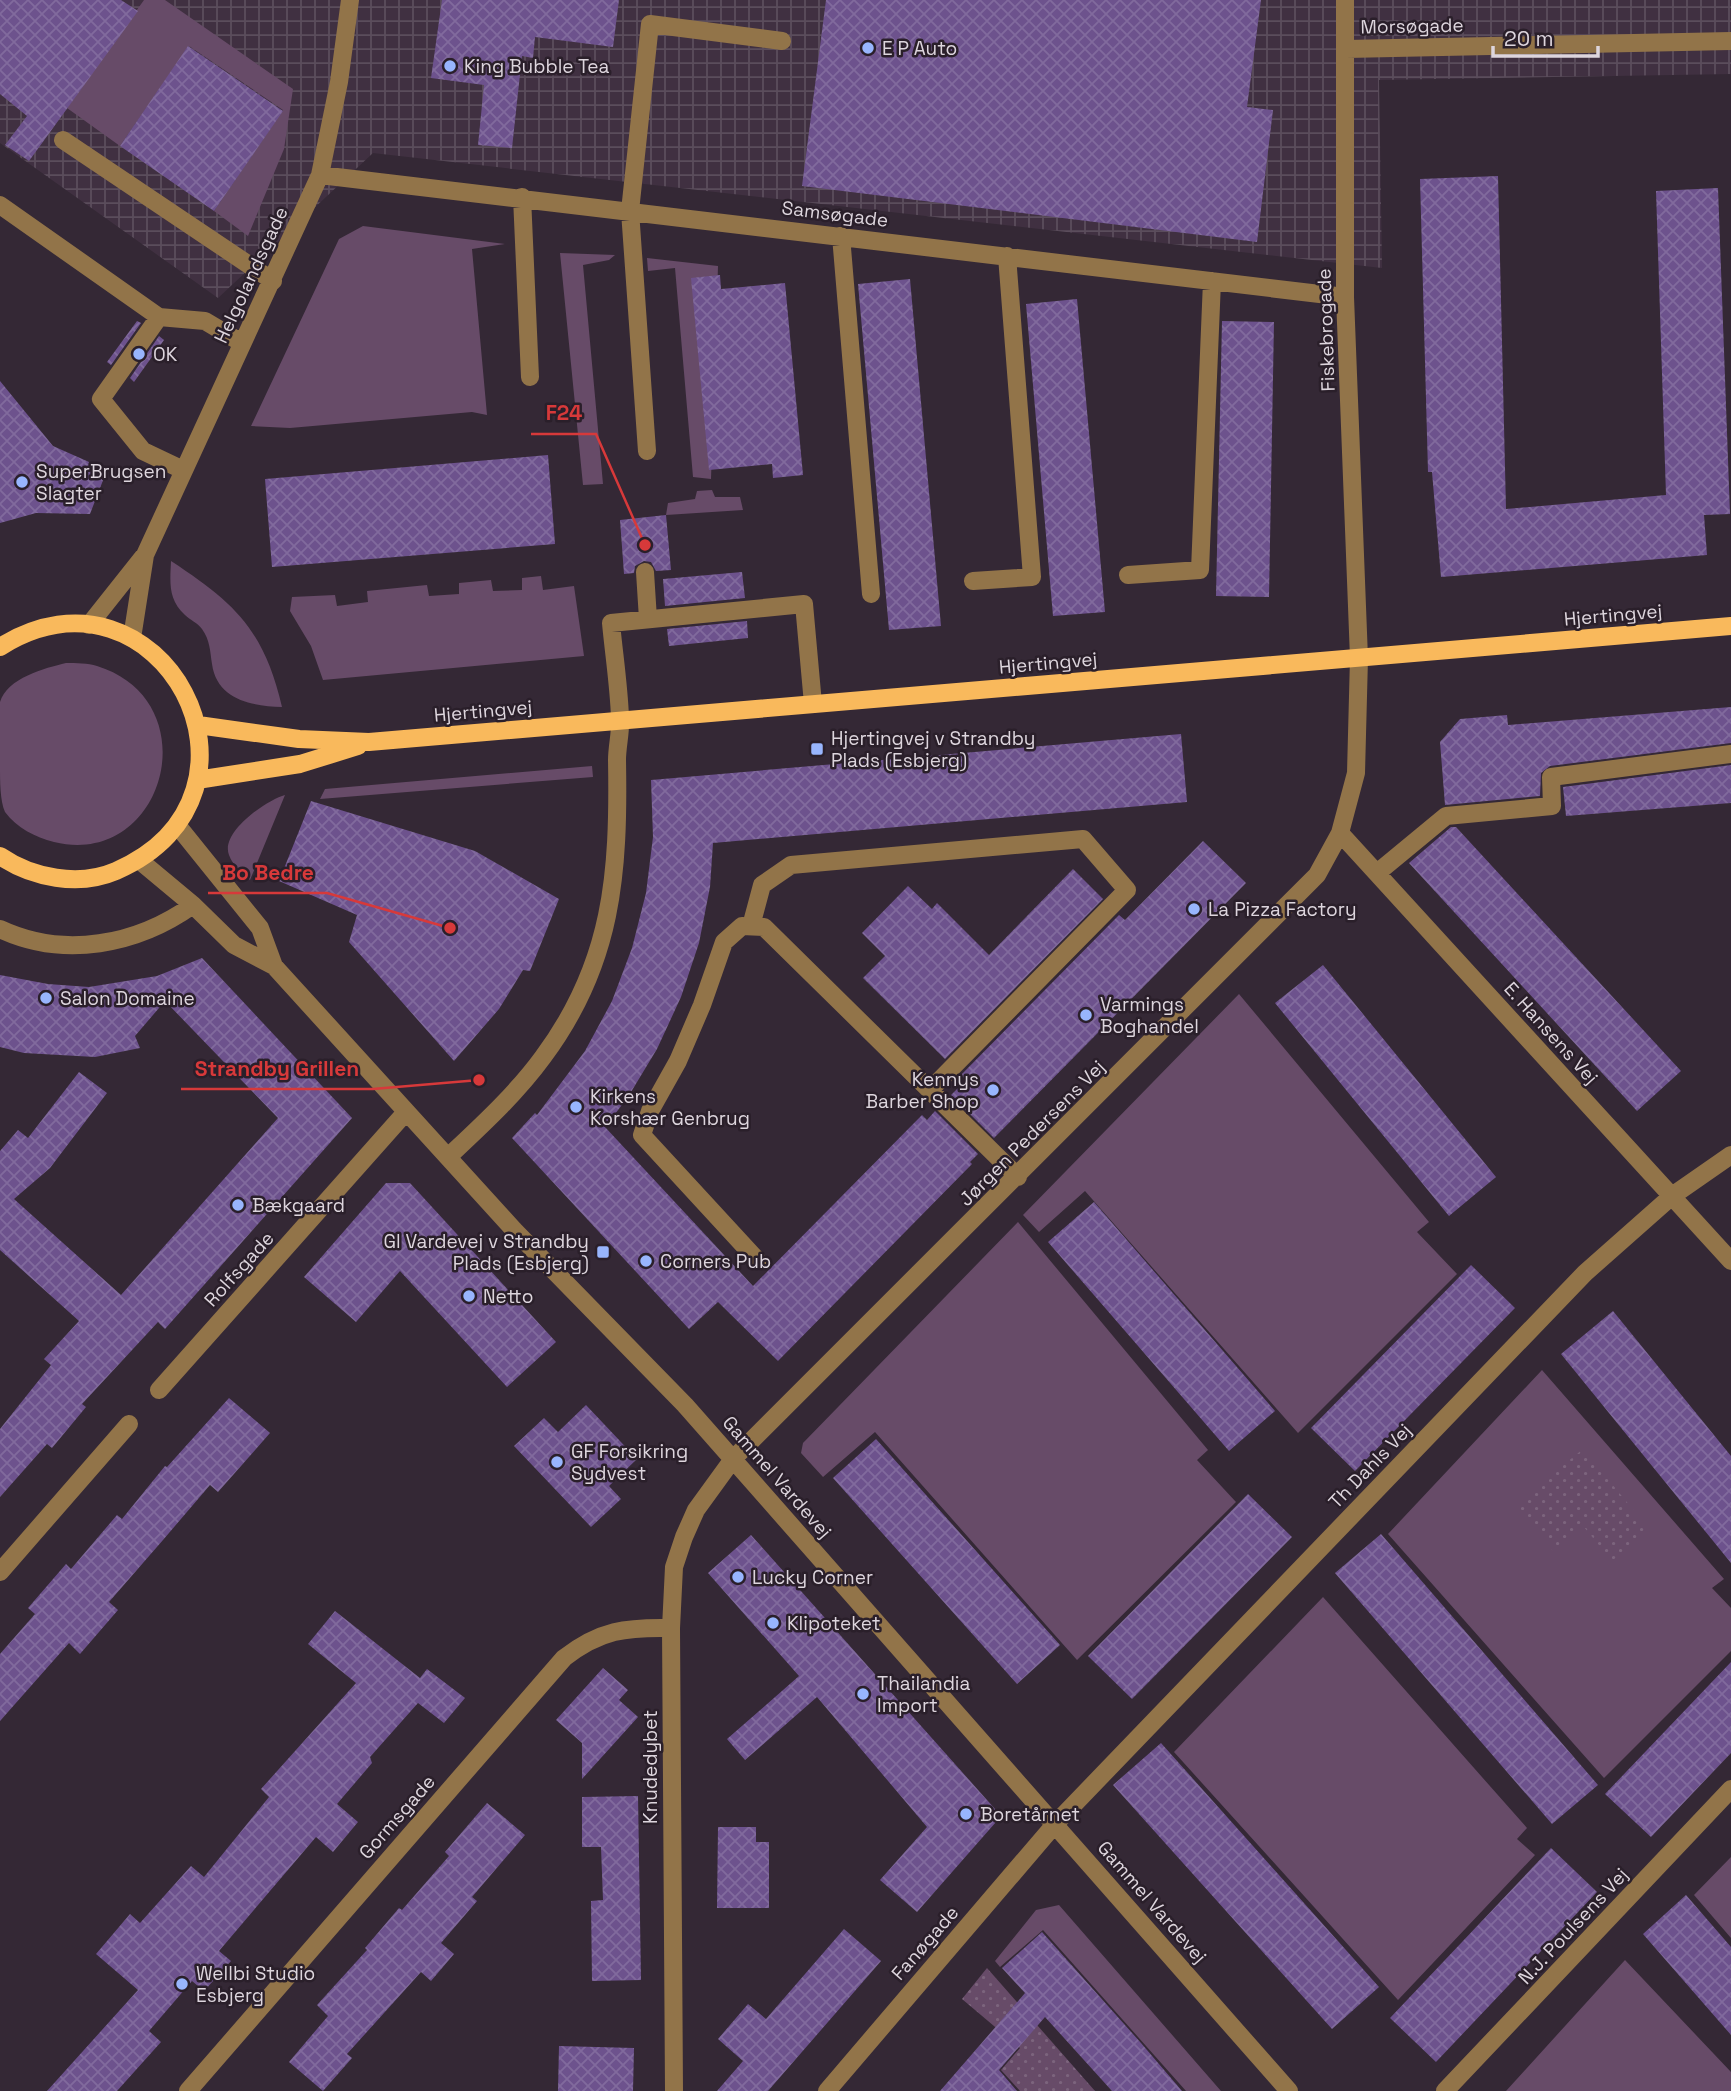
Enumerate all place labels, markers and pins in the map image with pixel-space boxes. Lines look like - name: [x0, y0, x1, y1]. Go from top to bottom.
- place label: E P Auto: [882, 36, 957, 61]
- marker: E P Auto: [860, 40, 876, 56]
- place label: King Bubble Tea: [464, 54, 609, 79]
- marker: King Bubble Tea: [442, 58, 458, 74]
- place label: OK: [153, 342, 178, 367]
- marker: OK: [131, 346, 147, 362]
- callout: F24: [531, 392, 596, 434]
- place label: SuperBrugsen Slagter: [36, 459, 166, 506]
- marker: SuperBrugsen Slagter: [14, 474, 30, 490]
- place label: Hjertingvej v Strandby Plads (Esbjerg): [831, 726, 1036, 773]
- marker: Hjertingvej v Strandby Plads (Esbjerg): [809, 741, 825, 757]
- callout: Bo Bedre: [208, 851, 327, 893]
- place label: La Pizza Factory: [1208, 897, 1357, 922]
- marker: La Pizza Factory: [1186, 901, 1202, 917]
- place label: Salon Domaine: [60, 986, 195, 1011]
- marker: Salon Domaine: [38, 990, 54, 1006]
- place label: Varmings Boghandel: [1100, 992, 1199, 1039]
- marker: Varmings Boghandel: [1078, 1007, 1094, 1023]
- callout: Strandby Grillen: [181, 1047, 373, 1089]
- place label: Kennys Barber Shop: [866, 1067, 979, 1114]
- marker: Kennys Barber Shop: [985, 1082, 1001, 1098]
- place label: Kirkens Korshær Genbrug: [590, 1084, 750, 1131]
- marker: Kirkens Korshær Genbrug: [568, 1099, 584, 1115]
- place label: Bækgaard: [252, 1193, 345, 1218]
- marker: Bækgaard: [230, 1197, 246, 1213]
- place label: Gl Vardevej v Strandby Plads (Esbjerg): [384, 1229, 589, 1276]
- marker: Gl Vardevej v Strandby Plads (Esbjerg): [595, 1244, 611, 1260]
- place label: Corners Pub: [660, 1249, 771, 1274]
- marker: Corners Pub: [638, 1253, 654, 1269]
- place label: Netto: [483, 1284, 533, 1309]
- marker: Netto: [461, 1288, 477, 1304]
- place label: GF Forsikring Sydvest: [571, 1439, 688, 1486]
- marker: GF Forsikring Sydvest: [549, 1454, 565, 1470]
- place label: Lucky Corner: [752, 1565, 873, 1590]
- marker: Lucky Corner: [730, 1569, 746, 1585]
- place label: Klipoteket: [787, 1611, 881, 1636]
- marker: Klipoteket: [765, 1615, 781, 1631]
- place label: Thailandia Import: [877, 1671, 971, 1718]
- marker: Thailandia Import: [855, 1686, 871, 1702]
- place label: Boretårnet: [980, 1802, 1080, 1827]
- marker: Boretårnet: [958, 1806, 974, 1822]
- place label: Wellbi Studio Esbjerg: [196, 1961, 315, 2008]
- marker: Wellbi Studio Esbjerg: [174, 1976, 190, 1992]

